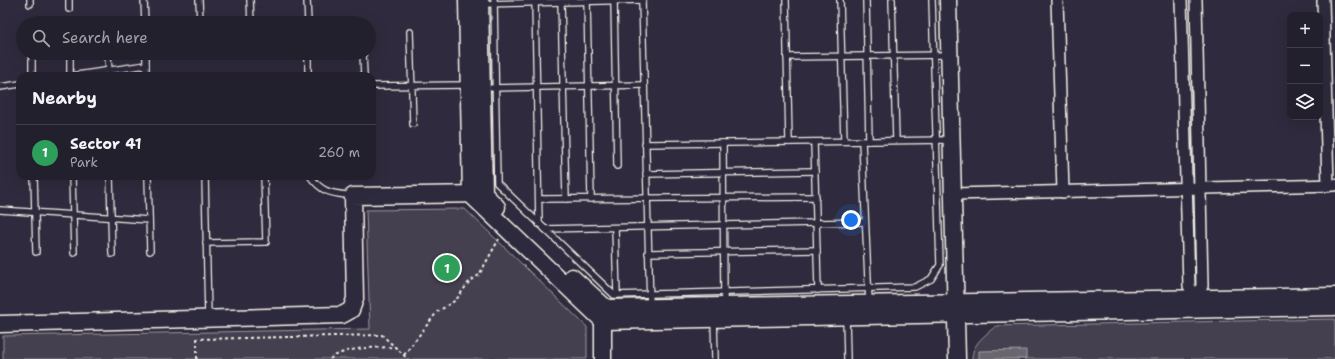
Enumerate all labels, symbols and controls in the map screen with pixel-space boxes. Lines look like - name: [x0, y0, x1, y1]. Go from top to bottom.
- map controls: [1287, 12, 1323, 120]
- button: +: [1287, 12, 1323, 48]
- search box: [16, 16, 376, 60]
- icon: search: [30, 27, 52, 49]
- text: Search here: [62, 28, 148, 48]
- button: −: [1287, 48, 1323, 84]
- button: layers: [1287, 84, 1323, 120]
- text: Nearby: [32, 87, 97, 109]
- text: Sector 41: [70, 134, 142, 154]
- text: 1: [42, 144, 48, 161]
- text: 260 m: [318, 144, 360, 161]
- text: Park: [70, 154, 98, 171]
- your location: [841, 210, 861, 230]
- pin: 1: [434, 253, 460, 283]

